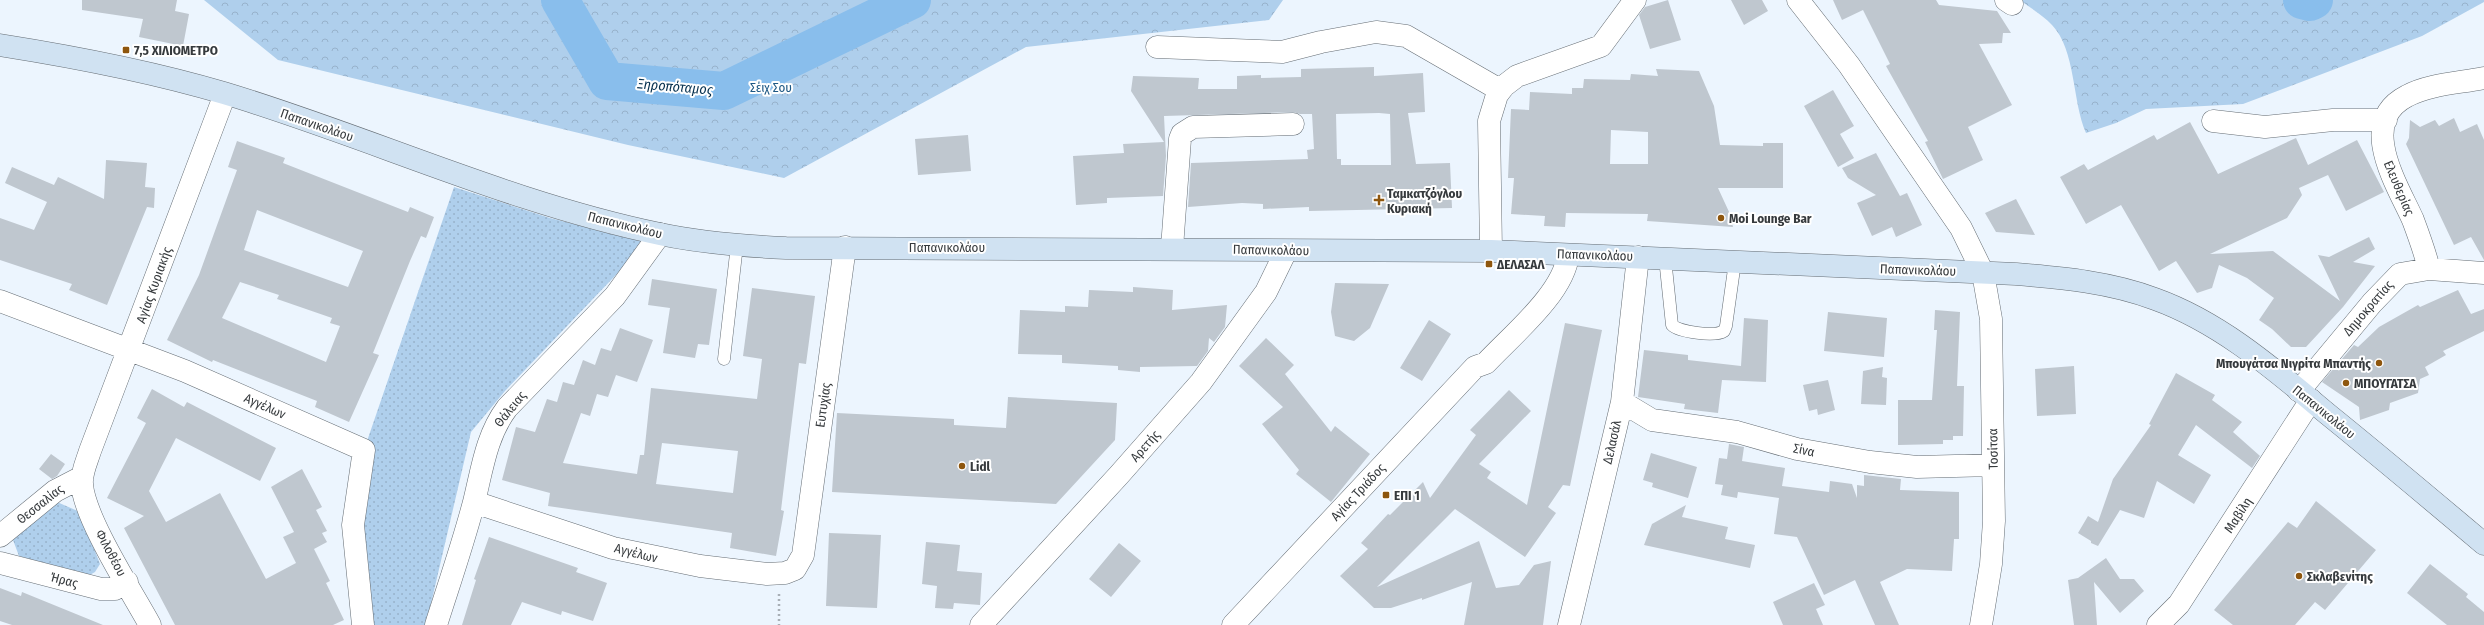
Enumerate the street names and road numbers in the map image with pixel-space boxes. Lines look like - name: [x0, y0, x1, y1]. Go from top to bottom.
- street label: Παπανικολάου: [278, 105, 356, 145]
- street label: Ελευθερίας: [2381, 158, 2418, 218]
- street label: Παπανικολάου: [586, 208, 664, 242]
- street label: Παπανικολάου: [909, 240, 985, 255]
- street label: Παπανικολάου: [1233, 242, 1309, 258]
- street label: Αγίας Κυριακής: [133, 244, 175, 325]
- street label: Παπανικολάου: [1557, 246, 1633, 264]
- street label: Παπανικολάου: [1880, 261, 1956, 279]
- street label: Δημοκρατίας: [2340, 277, 2396, 339]
- street label: Ευτυχίας: [812, 381, 834, 428]
- street label: Παπανικολάου: [2290, 382, 2358, 442]
- street label: Θάλειας: [491, 388, 529, 430]
- street label: Αγγέλων: [242, 390, 288, 422]
- street label: Δελασάλ: [1600, 418, 1624, 465]
- street label: Αρετής: [1127, 427, 1163, 465]
- street label: Τοσίτσα: [1985, 428, 2001, 470]
- street label: Σίνα: [1792, 440, 1816, 460]
- street label: Αγίας Τριάδος: [1328, 460, 1389, 524]
- street label: Θεσσαλίας: [14, 481, 67, 527]
- street label: Μαβίλη: [2221, 494, 2255, 536]
- street label: Φιλοθέου: [92, 527, 130, 579]
- street label: Αγγέλων: [613, 540, 659, 566]
- street label: Ήρας: [48, 569, 80, 591]

